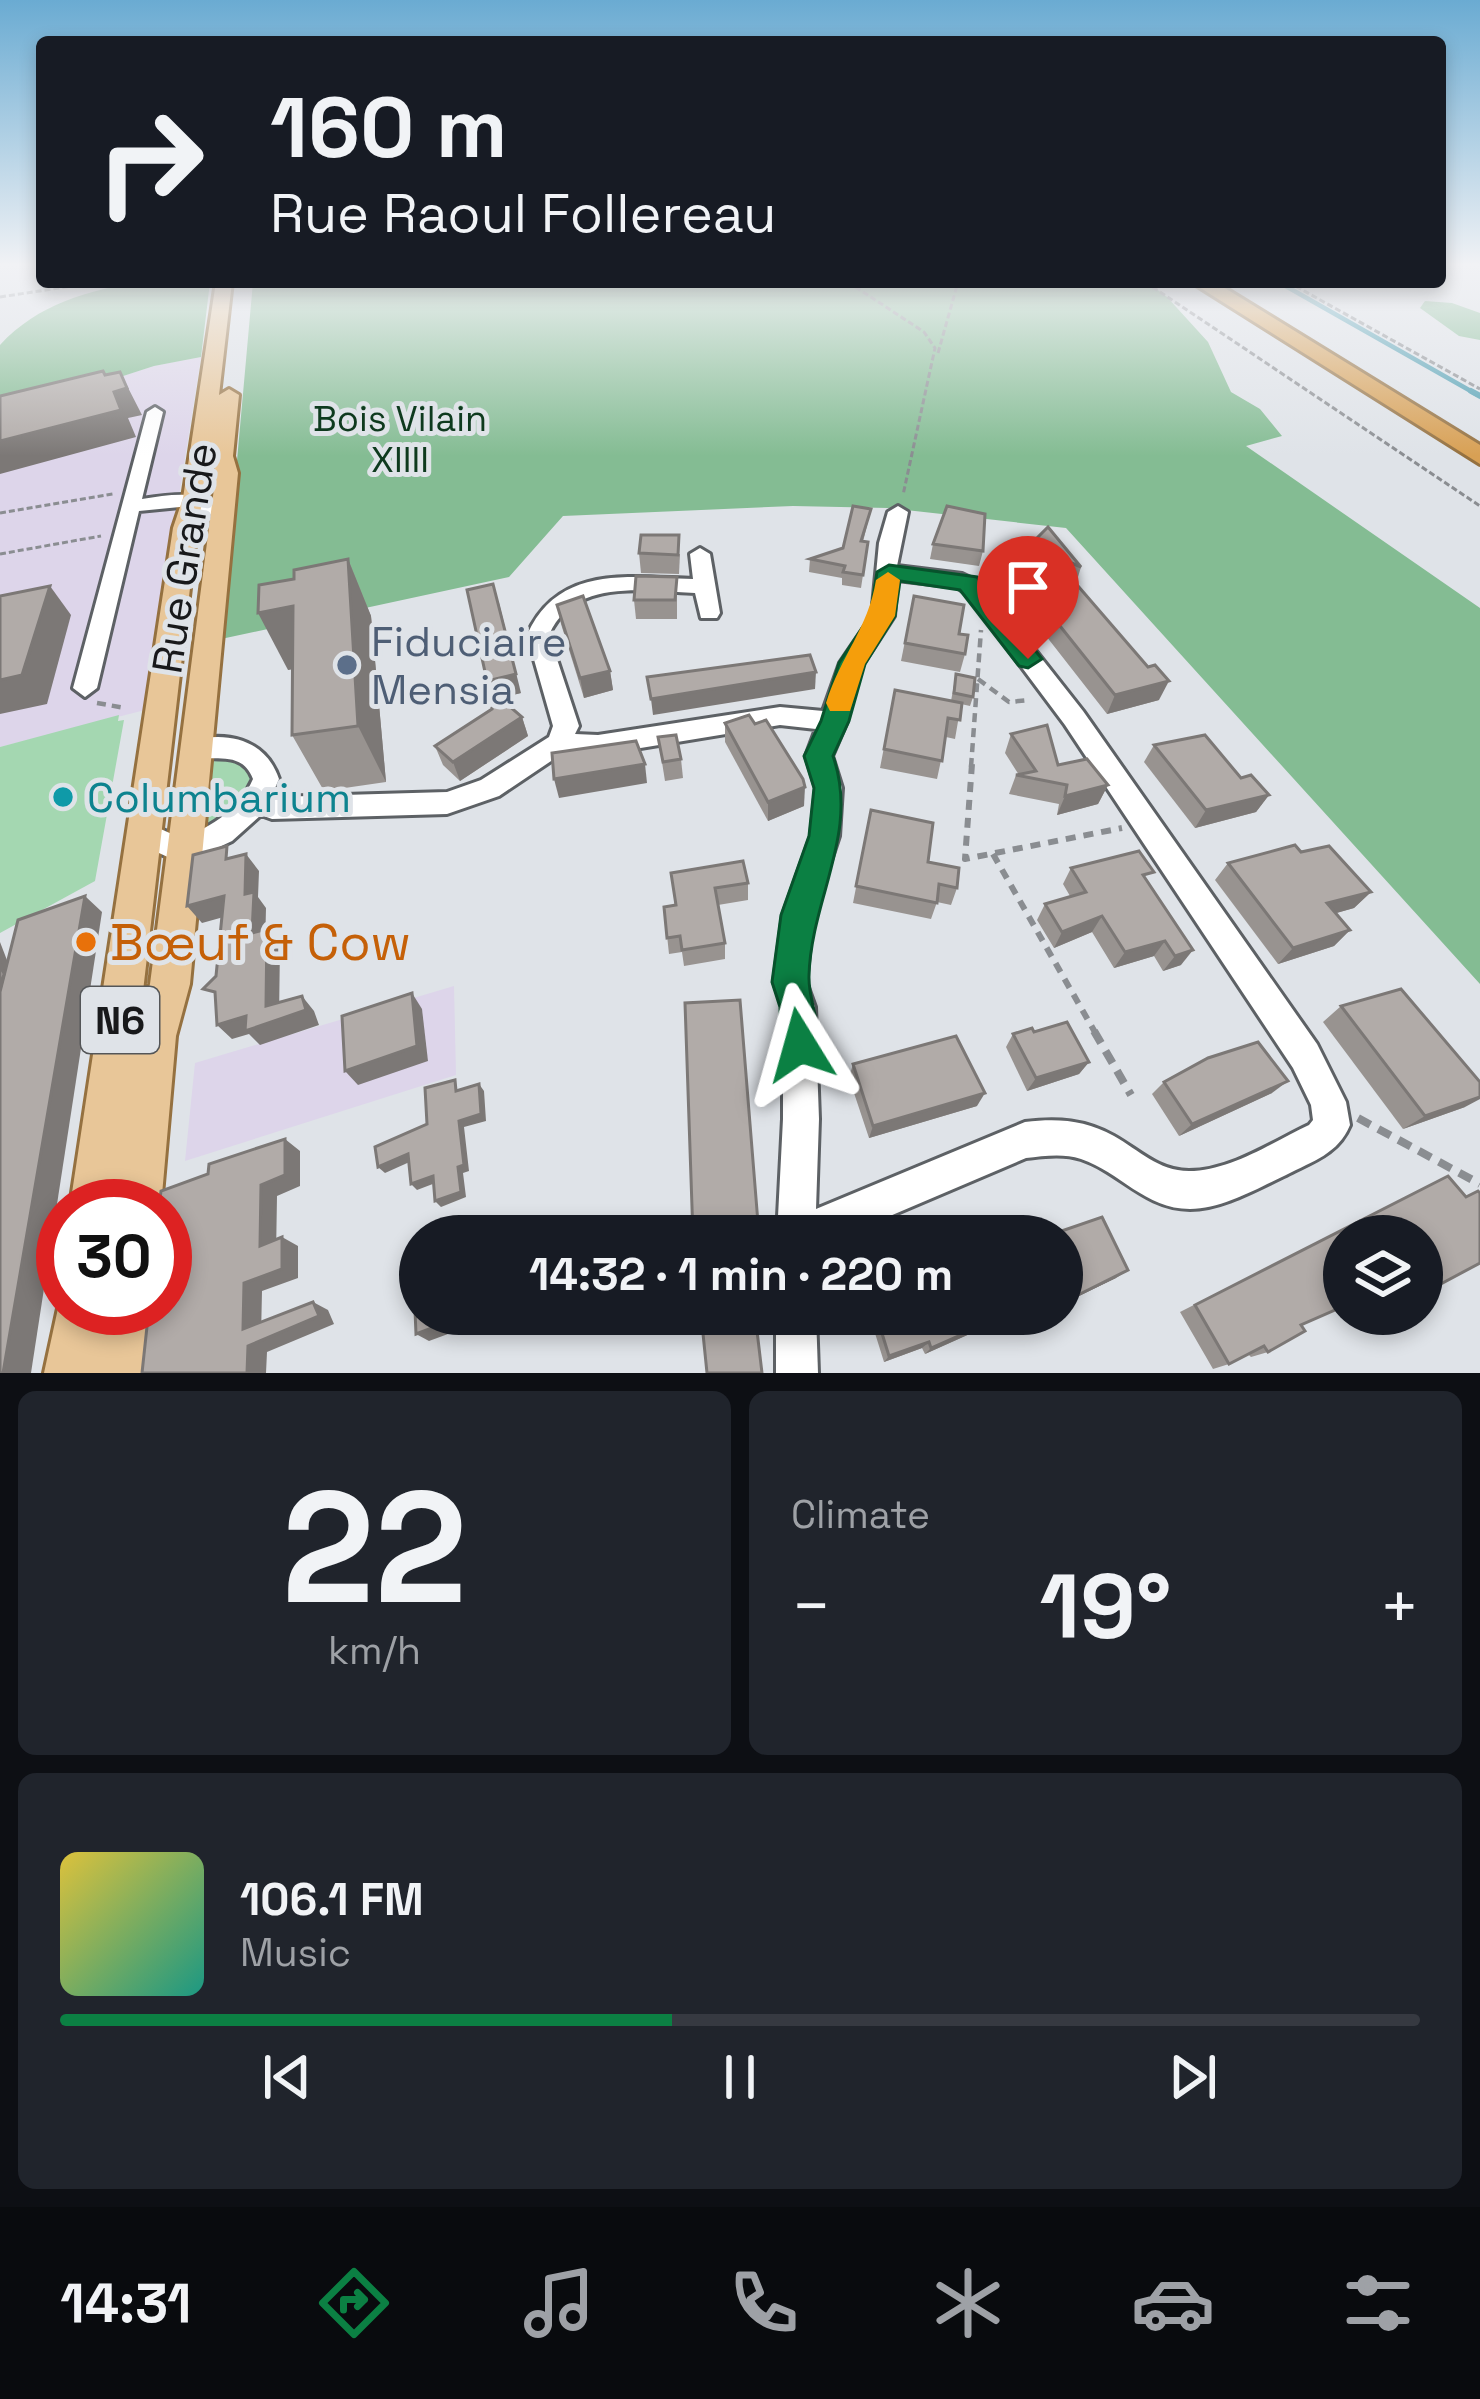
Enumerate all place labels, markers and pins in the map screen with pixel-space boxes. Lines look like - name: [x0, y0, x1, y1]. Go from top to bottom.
- pin: [977, 536, 1079, 659]
- place label: Fiduciaire Mensia: [371, 615, 567, 716]
- marker: Fiduciaire Mensia: [334, 652, 360, 678]
- place label: Columbarium: [87, 771, 351, 824]
- marker: Columbarium: [50, 784, 76, 810]
- place label: Bœuf & Cow: [110, 910, 411, 975]
- marker: Bœuf & Cow: [73, 929, 99, 955]

